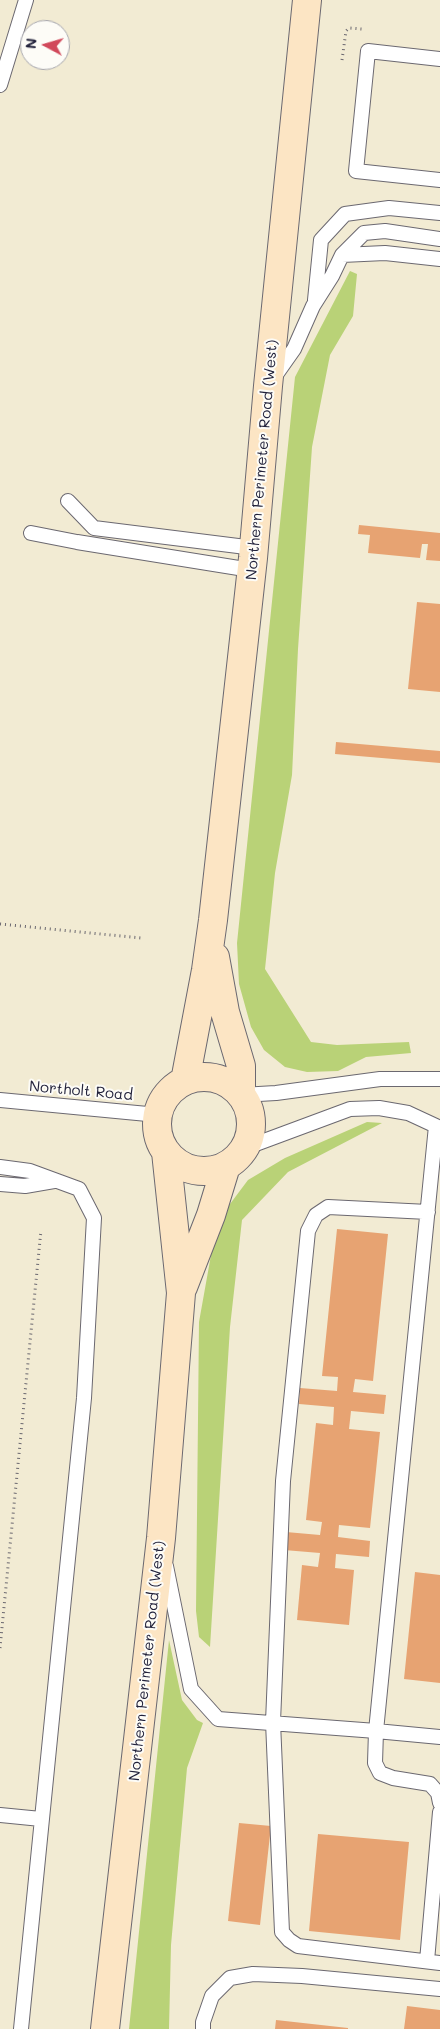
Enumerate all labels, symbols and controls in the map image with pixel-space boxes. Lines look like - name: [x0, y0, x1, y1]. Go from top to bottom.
- north arrow: [20, 20, 70, 70]
- text: N: [21, 37, 41, 50]
- street label: Northern Perimeter Road (West): [243, 339, 281, 581]
- street label: Northolt Road: [28, 1078, 134, 1104]
- street label: Northern Perimeter Road (West): [125, 1540, 169, 1782]

